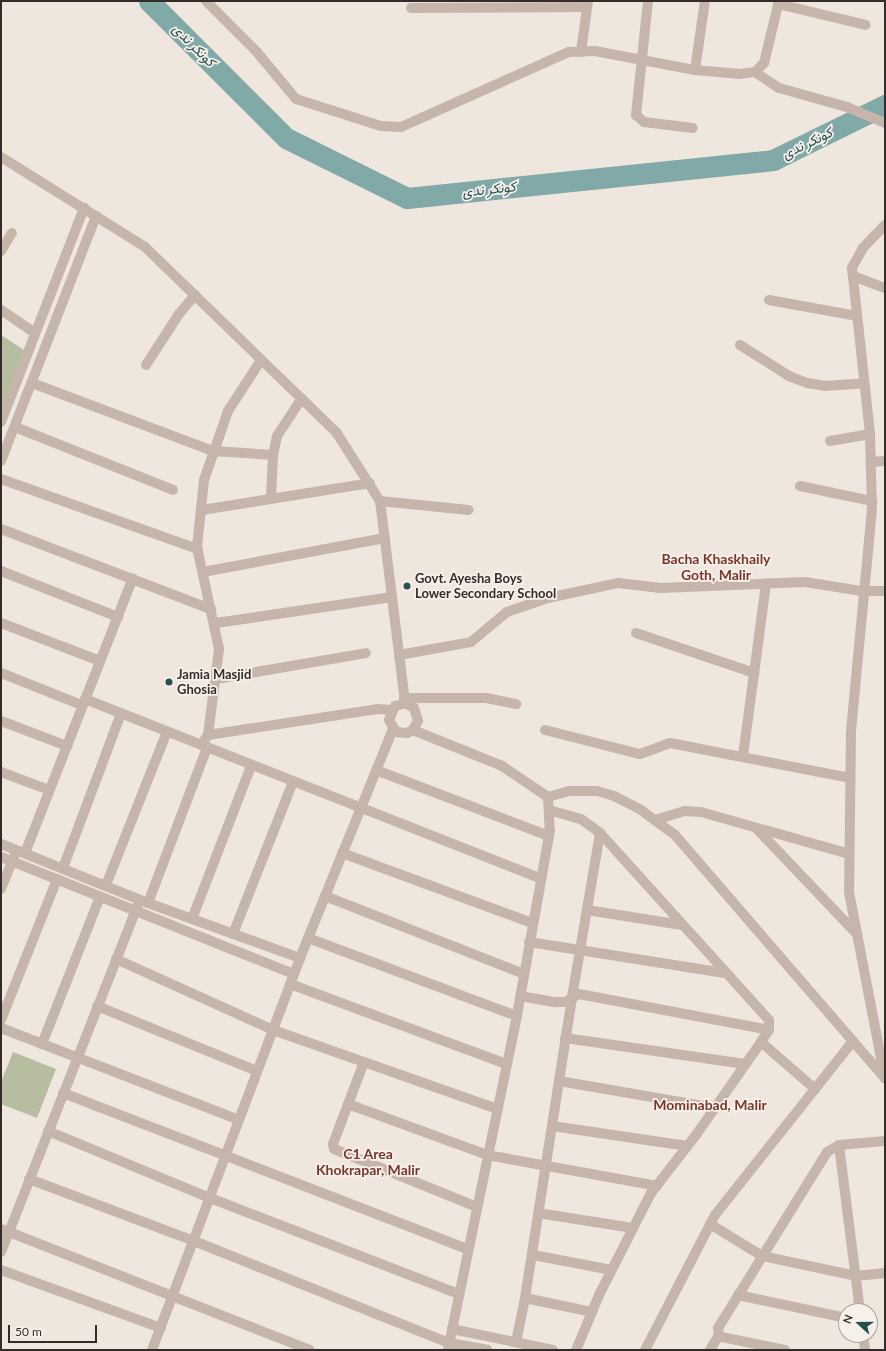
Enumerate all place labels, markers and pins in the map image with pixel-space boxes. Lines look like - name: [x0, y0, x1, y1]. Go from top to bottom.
- place label: Govt. Ayesha Boys Lower Secondary School: [415, 571, 557, 602]
- marker: Govt. Ayesha Boys Lower Secondary School: [402, 581, 412, 591]
- place label: Jamia Masjid Ghosia: [177, 667, 251, 698]
- marker: Jamia Masjid Ghosia: [164, 677, 174, 687]

